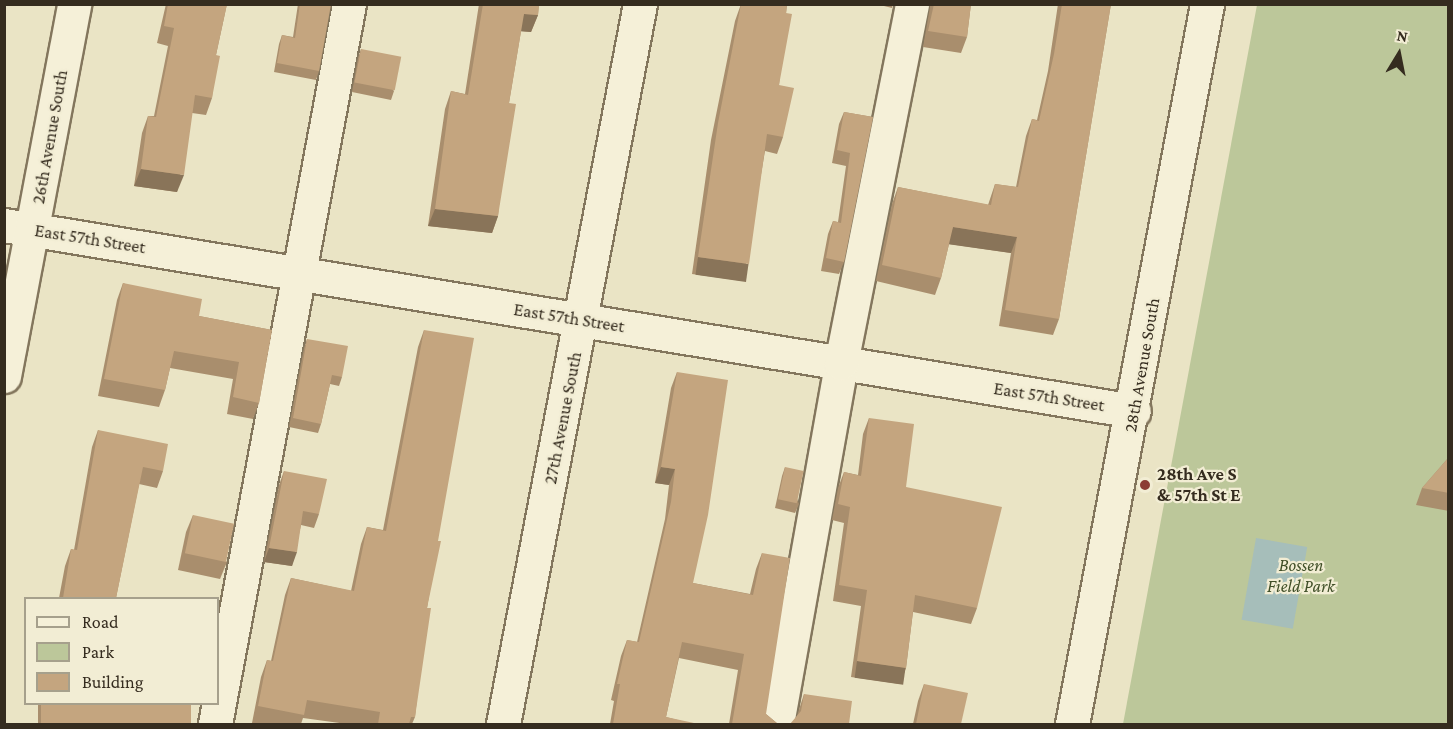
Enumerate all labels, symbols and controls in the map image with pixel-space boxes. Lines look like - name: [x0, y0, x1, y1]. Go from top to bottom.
- north arrow: [1369, 24, 1429, 84]
- text: N: [1395, 26, 1409, 45]
- street label: 26th Avenue South: [28, 68, 72, 206]
- street label: East 57th Street: [33, 220, 147, 258]
- street label: 28th Avenue South: [1120, 296, 1164, 434]
- street label: East 57th Street: [512, 299, 626, 337]
- street label: 27th Avenue South: [540, 350, 586, 486]
- street label: East 57th Street: [992, 378, 1106, 416]
- place label: 28th Ave S & 57th St E: [1157, 464, 1240, 506]
- marker: 28th Ave S & 57th St E: [1138, 478, 1152, 492]
- park label: Bossen Field Park: [1267, 555, 1335, 598]
- legend: [24, 597, 219, 705]
- text: Road: [82, 612, 119, 632]
- text: Park: [82, 642, 114, 662]
- text: Building: [82, 672, 143, 692]

